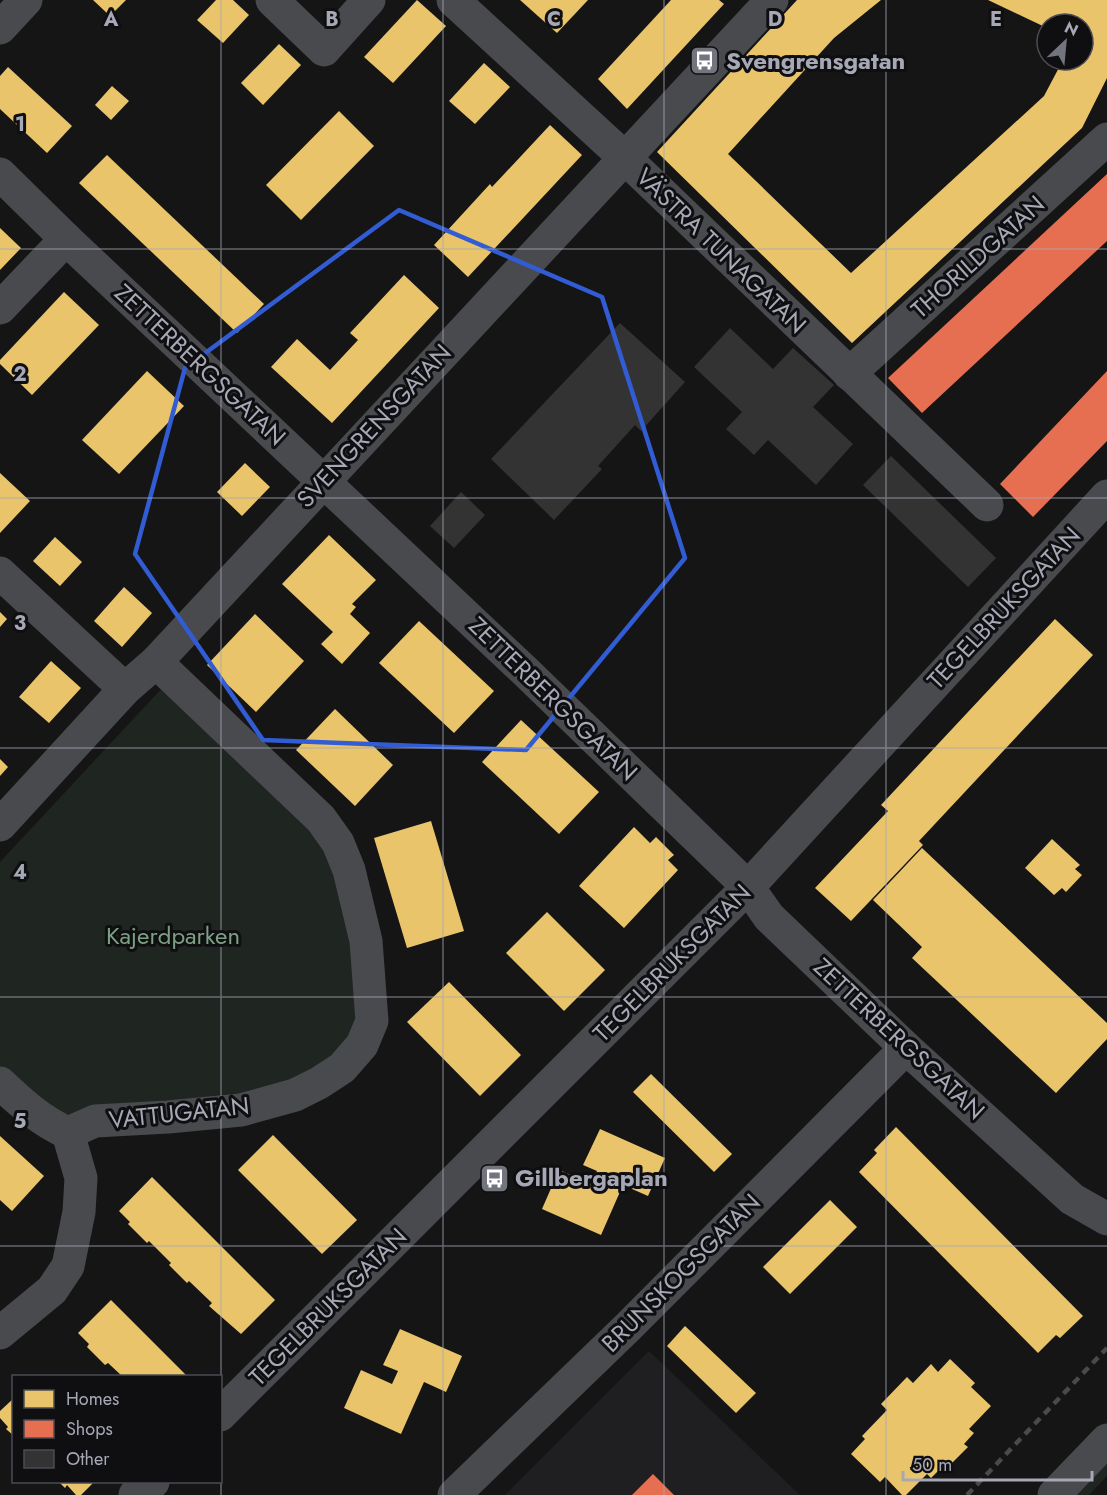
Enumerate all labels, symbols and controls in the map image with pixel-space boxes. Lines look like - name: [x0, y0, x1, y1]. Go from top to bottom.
- text: A: [103, 5, 119, 34]
- text: B: [325, 5, 339, 34]
- text: C: [547, 5, 561, 34]
- text: D: [768, 5, 782, 34]
- text: E: [990, 5, 1002, 34]
- north arrow: [1035, 12, 1095, 72]
- text: N: [1061, 16, 1082, 42]
- place label: Svengrensgatan: [726, 43, 905, 78]
- bus stop icon: Svengrensgatan: [689, 45, 721, 77]
- text: 1: [15, 110, 25, 139]
- street label: VÄSTRA TUNAGATAN: [628, 160, 815, 341]
- street label: THORILDGATAN: [903, 187, 1052, 326]
- street label: ZETTERBERGSGATAN: [107, 276, 294, 453]
- street label: SVENGRENSGATAN: [288, 336, 459, 515]
- text: 2: [13, 360, 27, 389]
- street label: TEGELBRUKSGATAN: [919, 519, 1088, 697]
- text: 3: [14, 609, 26, 638]
- street label: ZETTERBERGSGATAN: [461, 609, 646, 789]
- text: 4: [13, 858, 27, 887]
- street label: TEGELBRUKSGATAN: [585, 876, 759, 1050]
- park label: Kajerdparken: [106, 918, 240, 953]
- street label: ZETTERBERGSGATAN: [806, 950, 993, 1127]
- street label: VATTUGATAN: [107, 1088, 251, 1137]
- text: 5: [14, 1107, 27, 1136]
- place label: Gillbergaplan: [515, 1160, 668, 1195]
- bus stop icon: Gillbergaplan: [478, 1162, 510, 1194]
- street label: BRUNSKOGSGATAN: [593, 1185, 768, 1360]
- street label: TEGELBRUKSGATAN: [241, 1220, 415, 1394]
- legend: [12, 1375, 222, 1483]
- text: Homes: [66, 1386, 119, 1412]
- text: Shops: [66, 1416, 113, 1442]
- scale bar: [903, 1444, 1092, 1482]
- text: Other: [66, 1446, 110, 1472]
- text: 50 m: [912, 1452, 952, 1478]

